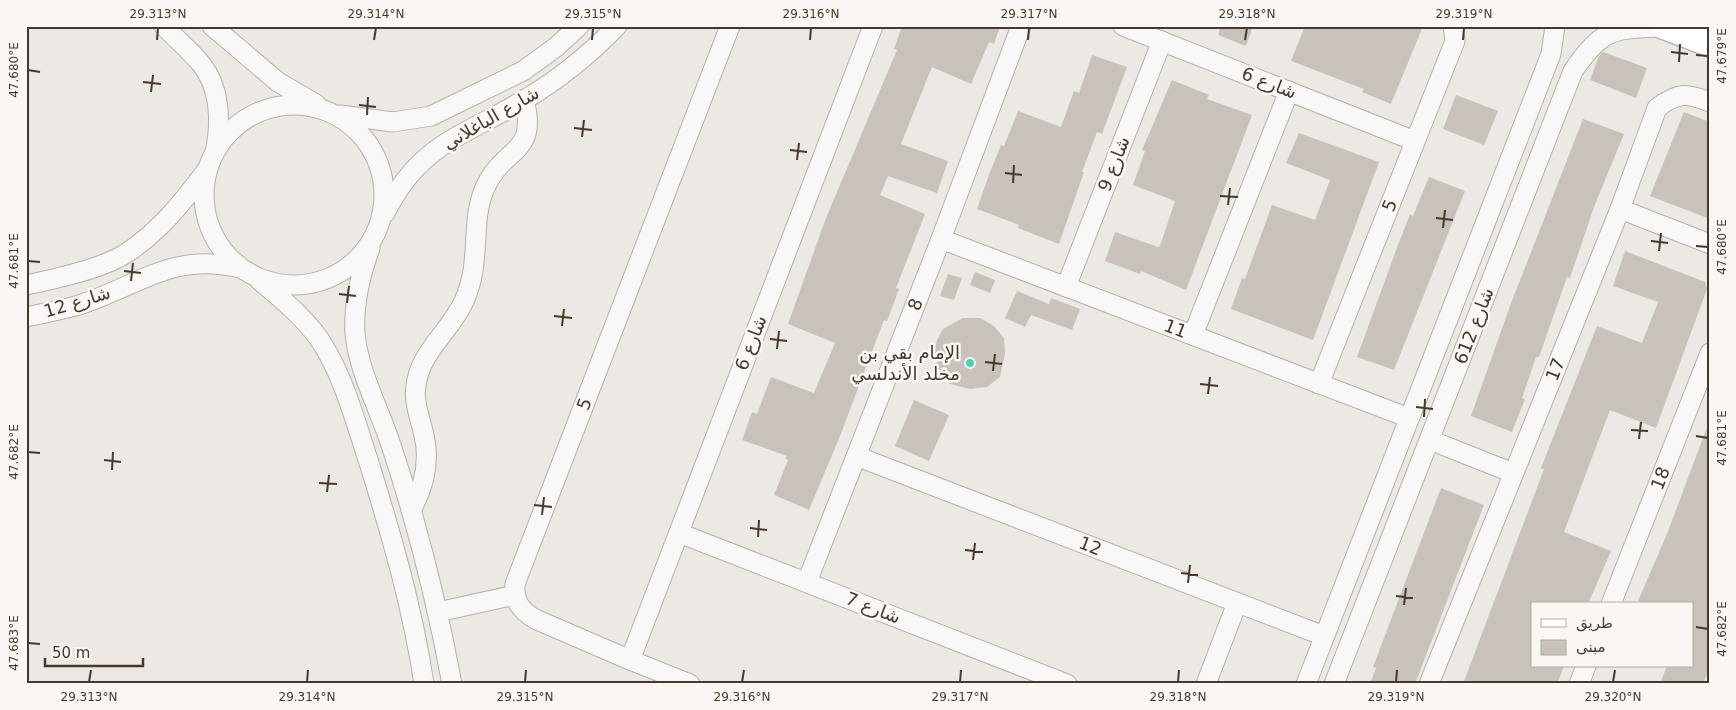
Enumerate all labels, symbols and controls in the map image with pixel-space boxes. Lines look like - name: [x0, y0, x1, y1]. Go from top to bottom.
- text: 29.313°N: [130, 7, 186, 21]
- text: 29.314°N: [348, 7, 404, 21]
- text: 29.315°N: [565, 7, 621, 21]
- text: 29.316°N: [783, 7, 839, 21]
- text: 29.317°N: [1001, 7, 1057, 21]
- text: 29.318°N: [1219, 7, 1275, 21]
- text: 29.319°N: [1436, 7, 1492, 21]
- text: 47.679°E: [1715, 28, 1729, 84]
- text: 47.680°E: [7, 42, 21, 98]
- street label: شارع 6: [1238, 62, 1300, 104]
- street label: شارع الباغلاني: [439, 82, 543, 154]
- street label: شارع 9: [1093, 133, 1135, 195]
- street label: 5: [1377, 196, 1401, 215]
- text: 47.680°E: [1715, 219, 1729, 275]
- text: 47.681°E: [7, 233, 21, 289]
- street label: شارع 12: [41, 281, 113, 323]
- street label: شارع 612: [1449, 285, 1499, 367]
- street label: 8: [903, 295, 927, 313]
- street label: شارع 6: [730, 312, 772, 374]
- street label: 11: [1161, 314, 1190, 342]
- place label: الإمام بقي بن مخلد الأندلسي: [851, 342, 960, 385]
- street label: 17: [1541, 355, 1569, 384]
- marker: الإمام بقي بن مخلد الأندلسي: [964, 357, 976, 369]
- street label: 5: [572, 395, 596, 413]
- text: 47.681°E: [1715, 410, 1729, 466]
- text: 47.682°E: [7, 424, 21, 480]
- street label: 18: [1646, 464, 1674, 493]
- street label: 12: [1076, 532, 1105, 560]
- street label: شارع 7: [842, 587, 904, 629]
- text: 47.682°E: [1715, 601, 1729, 657]
- legend: [1531, 602, 1694, 668]
- text: طريق: [1576, 614, 1613, 632]
- text: 47.683°E: [7, 615, 21, 671]
- scale bar: [45, 635, 142, 667]
- text: مبنى: [1576, 638, 1606, 656]
- text: 50 m: [52, 644, 90, 662]
- text: 29.313°N: [61, 690, 117, 704]
- text: 29.314°N: [279, 690, 335, 704]
- text: 29.315°N: [497, 690, 553, 704]
- text: 29.316°N: [714, 690, 770, 704]
- text: 29.317°N: [932, 690, 988, 704]
- text: 29.318°N: [1150, 690, 1206, 704]
- text: 29.319°N: [1368, 690, 1424, 704]
- text: 29.320°N: [1585, 690, 1641, 704]

